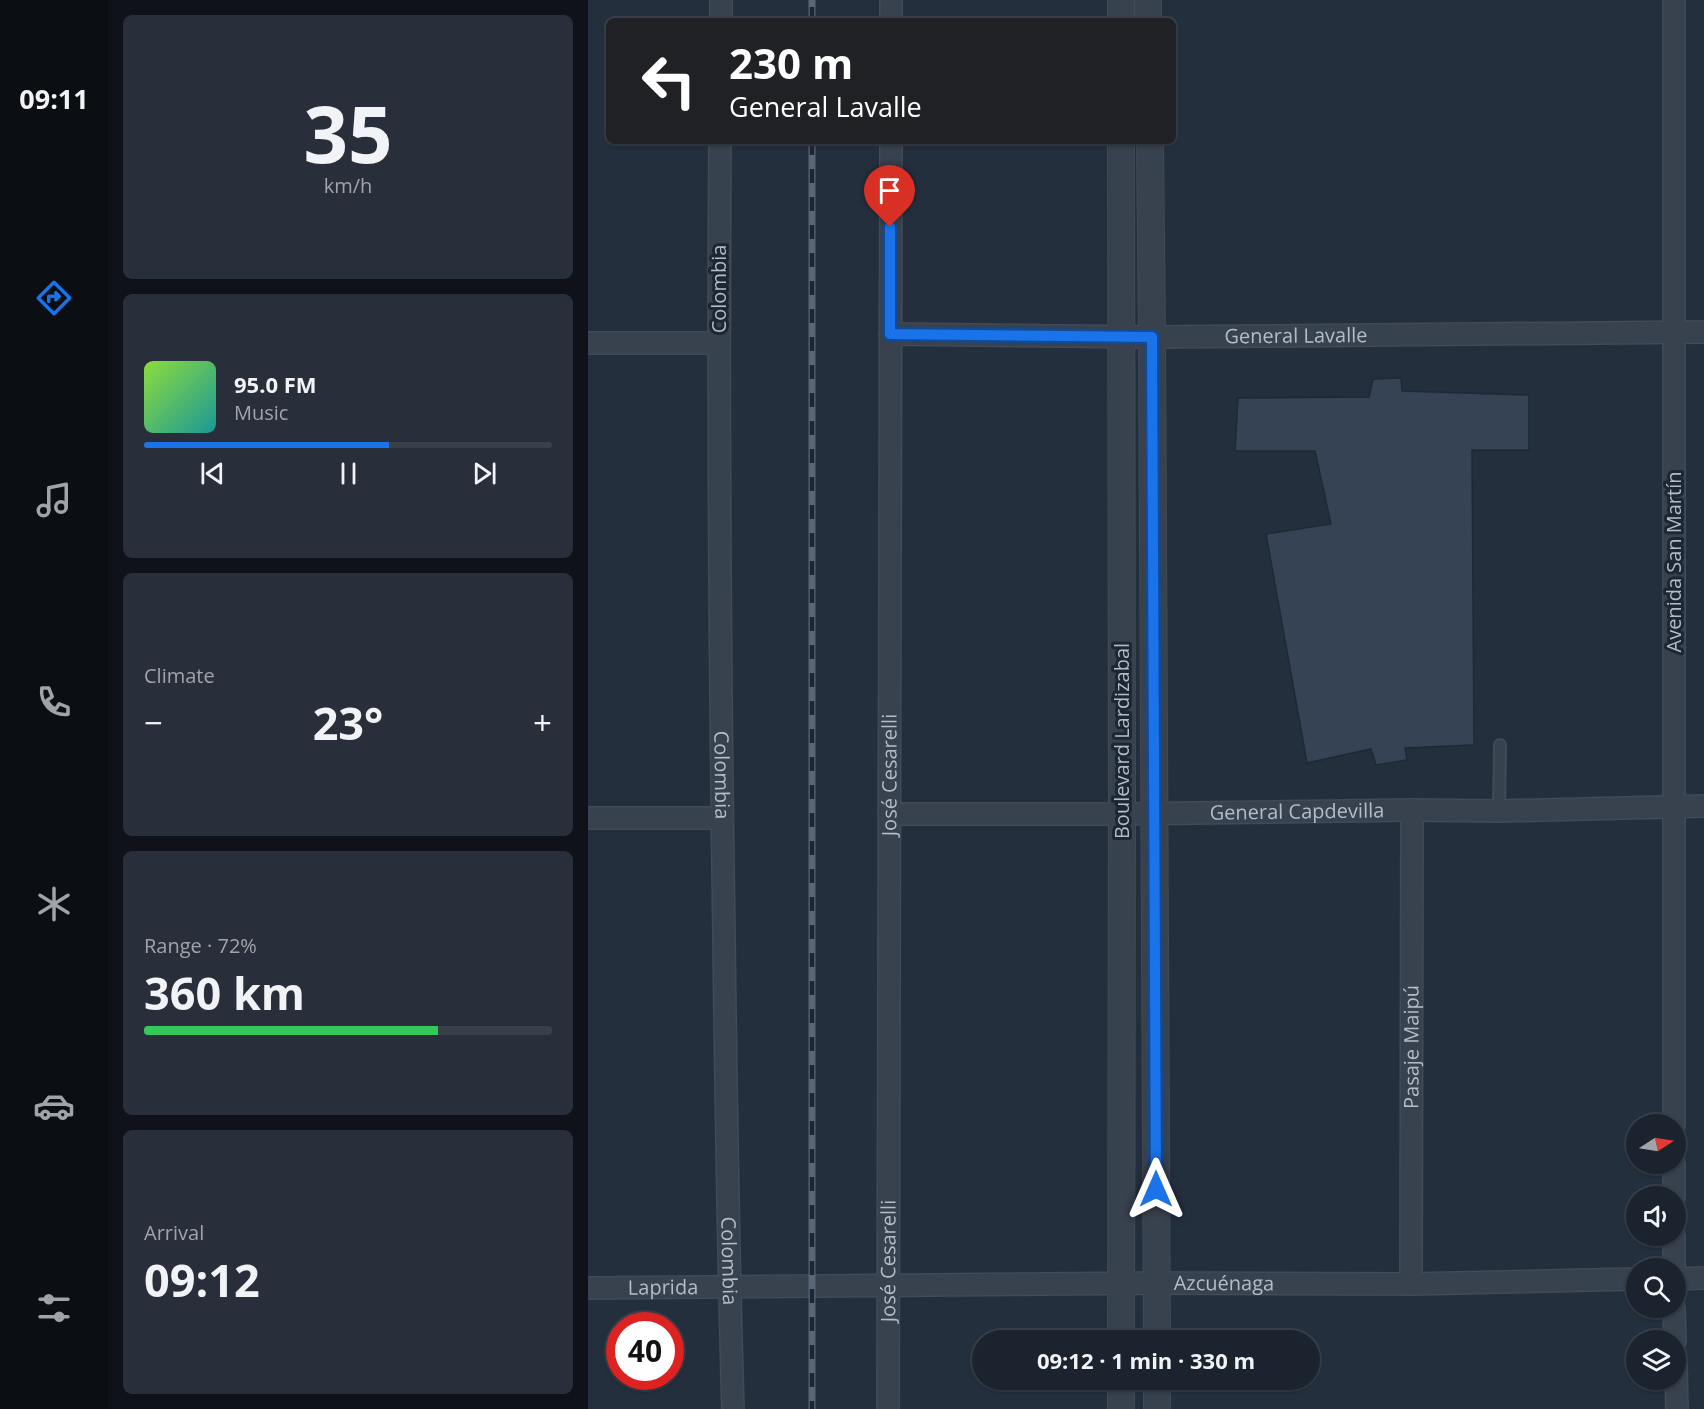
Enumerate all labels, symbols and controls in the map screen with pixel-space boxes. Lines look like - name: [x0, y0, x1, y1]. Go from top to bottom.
- text: 230 m: [729, 34, 853, 91]
- icon: left: [630, 42, 708, 120]
- text: 09:11: [19, 80, 89, 117]
- text: 35: [303, 80, 393, 186]
- text: General Lavalle: [729, 88, 922, 125]
- pin: [864, 165, 915, 227]
- text: km/h: [324, 172, 372, 199]
- icon: arrive: [873, 174, 906, 207]
- street label: Colombia: [705, 245, 732, 333]
- icon: directions: [33, 277, 75, 319]
- street label: General Lavalle: [1224, 321, 1368, 349]
- text: 95.0 FM: [234, 369, 317, 399]
- text: Music: [234, 399, 288, 426]
- icon: previous: [196, 457, 229, 490]
- icon: pause: [332, 457, 365, 490]
- icon: next: [468, 457, 501, 490]
- street label: Avenida San Martín: [1660, 472, 1687, 653]
- icon: music: [33, 479, 75, 521]
- street label: Boulevard Lardizabal: [1108, 643, 1135, 839]
- text: Climate: [144, 662, 215, 689]
- icon: phone: [33, 681, 75, 723]
- text: 23°: [313, 692, 383, 753]
- text: −: [144, 700, 163, 745]
- text: +: [533, 700, 552, 745]
- street label: José Cesarelli: [875, 714, 903, 838]
- street label: Colombia: [708, 730, 736, 819]
- street label: General Capdevilla: [1209, 796, 1384, 826]
- icon: climate: [33, 883, 75, 925]
- text: Range · 72%: [144, 932, 257, 959]
- text: 360 km: [144, 962, 305, 1023]
- street label: Pasaje Maipú: [1397, 985, 1425, 1109]
- icon: car: [33, 1085, 75, 1127]
- north arrow: [1626, 1114, 1686, 1174]
- map controls: [1626, 1114, 1686, 1390]
- position arrow: [1124, 1157, 1188, 1221]
- button: sound: [1626, 1186, 1686, 1246]
- street label: José Cesarelli: [874, 1200, 901, 1324]
- street label: Colombia: [715, 1216, 744, 1306]
- text: Arrival: [144, 1219, 204, 1246]
- text: 09:12: [144, 1249, 260, 1310]
- button: search: [1626, 1258, 1686, 1318]
- street label: Azcuénaga: [1174, 1269, 1274, 1296]
- street label: Laprida: [628, 1273, 698, 1301]
- icon: filters: [33, 1287, 75, 1329]
- speed limit sign: 40: [606, 1312, 684, 1390]
- button: layers: [1626, 1330, 1686, 1390]
- text: 09:12 · 1 min · 330 m: [1037, 1345, 1255, 1375]

